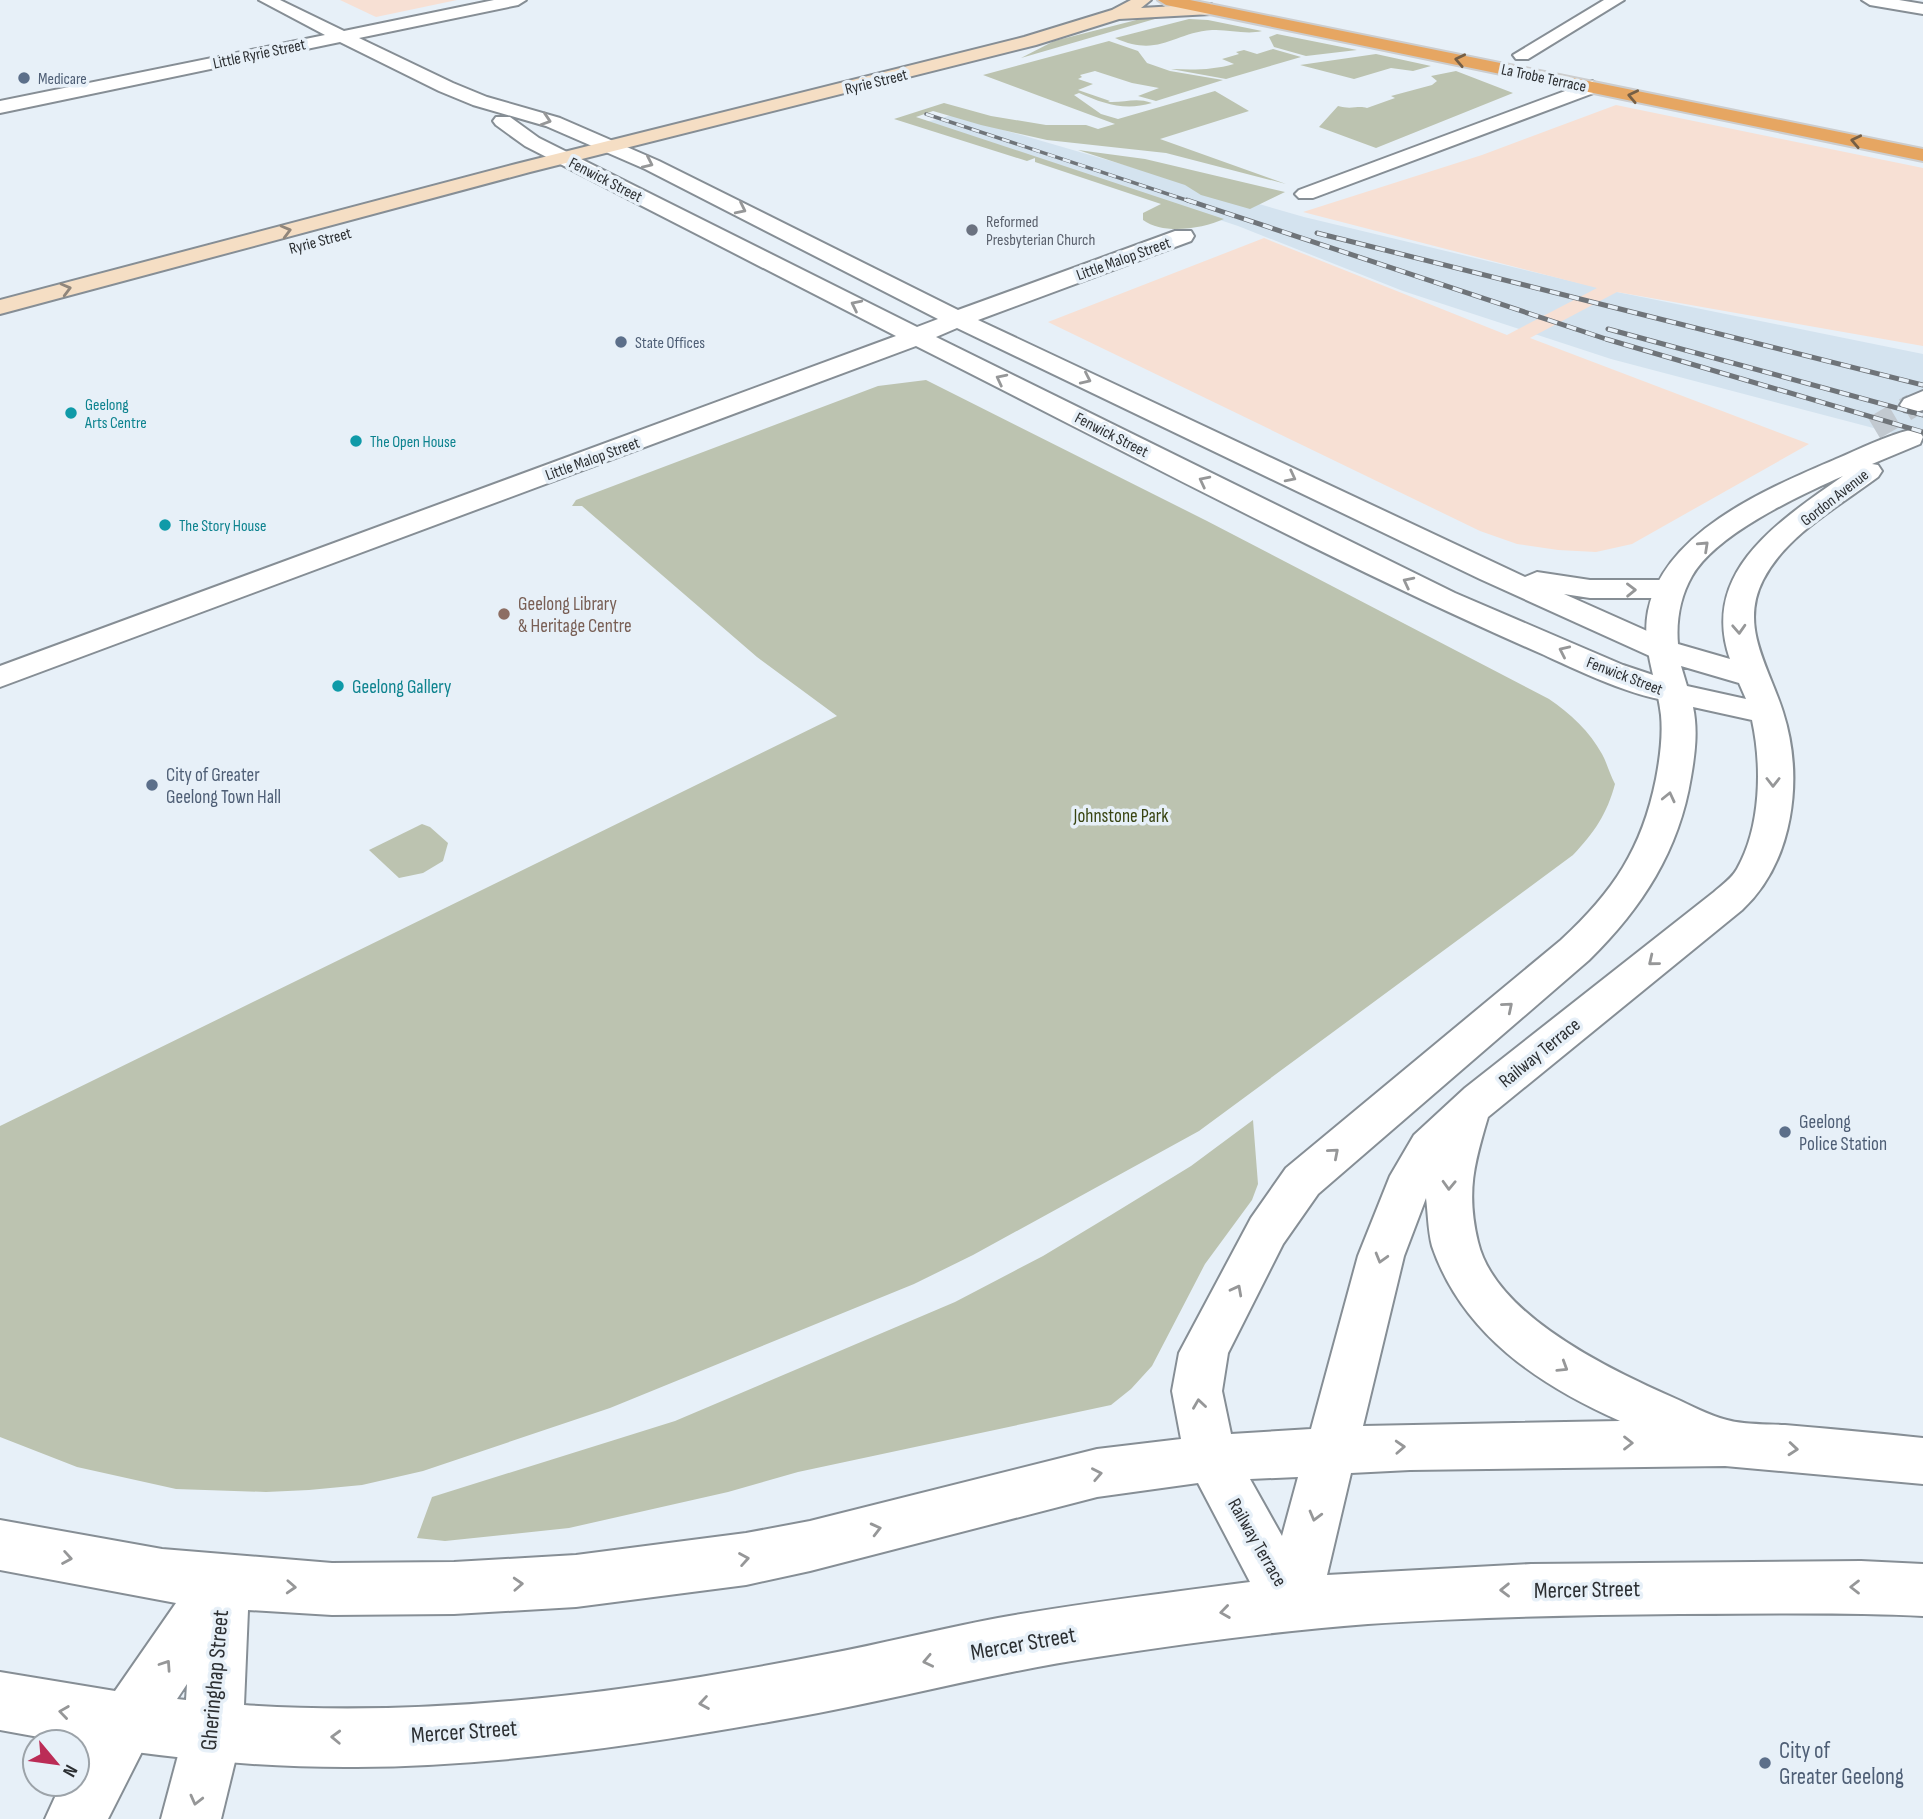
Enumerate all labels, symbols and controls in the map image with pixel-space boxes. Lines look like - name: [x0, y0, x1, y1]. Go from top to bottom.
- street label: Little Ryrie Street: [211, 35, 307, 74]
- one-way arrow: [1454, 54, 1466, 69]
- street label: La Trobe Terrace: [1500, 60, 1588, 97]
- street label: Ryrie Street: [843, 66, 910, 99]
- marker: Medicare: [16, 70, 32, 86]
- place label: Medicare: [38, 70, 87, 89]
- one-way arrow: [1627, 89, 1639, 104]
- one-way arrow: [539, 112, 551, 127]
- one-way arrow: [1850, 135, 1862, 150]
- street label: Fenwick Street: [565, 154, 645, 207]
- one-way arrow: [641, 155, 653, 169]
- one-way arrow: [734, 200, 746, 214]
- place label: Reformed Presbyterian Church: [986, 213, 1095, 250]
- marker: Reformed Presbyterian Church: [964, 222, 980, 238]
- street label: Ryrie Street: [287, 224, 354, 259]
- one-way arrow: [280, 225, 292, 239]
- street label: Little Malop Street: [1074, 234, 1173, 285]
- one-way arrow: [60, 283, 72, 297]
- one-way arrow: [851, 299, 863, 313]
- marker: State Offices: [613, 334, 629, 350]
- place label: State Offices: [635, 334, 705, 353]
- one-way arrow: [1079, 371, 1091, 385]
- one-way arrow: [996, 373, 1008, 387]
- place label: Geelong Arts Centre: [84, 396, 147, 433]
- marker: Geelong Arts Centre: [63, 405, 79, 421]
- street label: Fenwick Street: [1071, 409, 1151, 462]
- marker: The Open House: [348, 433, 364, 449]
- place label: The Open House: [370, 433, 456, 452]
- street label: Little Malop Street: [543, 434, 642, 485]
- street label: Gordon Avenue: [1797, 466, 1873, 531]
- one-way arrow: [1284, 469, 1296, 483]
- one-way arrow: [1199, 475, 1212, 489]
- marker: The Story House: [157, 517, 173, 533]
- place label: The Story House: [179, 517, 267, 536]
- one-way arrow: [1696, 542, 1709, 554]
- one-way arrow: [1403, 576, 1415, 590]
- one-way arrow: [1625, 583, 1636, 598]
- place label: Geelong Library & Heritage Centre: [518, 593, 632, 638]
- marker: Geelong Library & Heritage Centre: [496, 606, 512, 622]
- one-way arrow: [1731, 624, 1746, 635]
- one-way arrow: [1559, 645, 1572, 659]
- street label: Fenwick Street: [1584, 653, 1665, 700]
- place label: Geelong Gallery: [352, 676, 452, 699]
- marker: Geelong Gallery: [330, 678, 346, 694]
- place label: City of Greater Geelong Town Hall: [166, 764, 281, 809]
- marker: City of Greater Geelong Town Hall: [144, 777, 160, 793]
- one-way arrow: [1765, 777, 1781, 788]
- one-way arrow: [1661, 792, 1675, 804]
- park label: Johnstone Park: [1073, 805, 1169, 828]
- one-way arrow: [1649, 952, 1661, 965]
- one-way arrow: [1500, 1003, 1513, 1015]
- street label: Railway Terrace: [1495, 1013, 1585, 1093]
- place label: Geelong Police Station: [1799, 1111, 1887, 1156]
- marker: Geelong Police Station: [1777, 1124, 1793, 1140]
- one-way arrow: [1326, 1149, 1339, 1161]
- one-way arrow: [1442, 1180, 1457, 1191]
- one-way arrow: [1375, 1252, 1390, 1264]
- one-way arrow: [1228, 1284, 1242, 1297]
- one-way arrow: [1555, 1358, 1568, 1371]
- one-way arrow: [1192, 1398, 1207, 1410]
- one-way arrow: [1622, 1436, 1633, 1451]
- one-way arrow: [1395, 1440, 1406, 1455]
- one-way arrow: [1788, 1441, 1799, 1456]
- one-way arrow: [1091, 1467, 1103, 1482]
- street label: Railway Terrace: [1222, 1495, 1291, 1591]
- one-way arrow: [1309, 1510, 1323, 1522]
- one-way arrow: [870, 1523, 882, 1537]
- one-way arrow: [61, 1549, 73, 1564]
- one-way arrow: [738, 1552, 750, 1567]
- street label: Mercer Street: [1534, 1575, 1640, 1605]
- one-way arrow: [513, 1577, 524, 1592]
- one-way arrow: [1849, 1579, 1860, 1595]
- one-way arrow: [285, 1580, 296, 1595]
- one-way arrow: [1499, 1582, 1510, 1598]
- one-way arrow: [1219, 1604, 1231, 1619]
- street label: Gheringhap Street: [195, 1609, 235, 1752]
- street label: Mercer Street: [968, 1621, 1078, 1667]
- one-way arrow: [922, 1653, 934, 1667]
- one-way arrow: [158, 1660, 171, 1673]
- one-way arrow: [699, 1695, 710, 1710]
- one-way arrow: [58, 1705, 70, 1720]
- street label: Mercer Street: [410, 1714, 518, 1750]
- north arrow: [21, 1728, 91, 1798]
- one-way arrow: [330, 1730, 341, 1745]
- place label: City of Greater Geelong: [1779, 1737, 1904, 1791]
- marker: City of Greater Geelong: [1757, 1755, 1773, 1771]
- text: N: [57, 1760, 82, 1781]
- one-way arrow: [190, 1793, 204, 1805]

